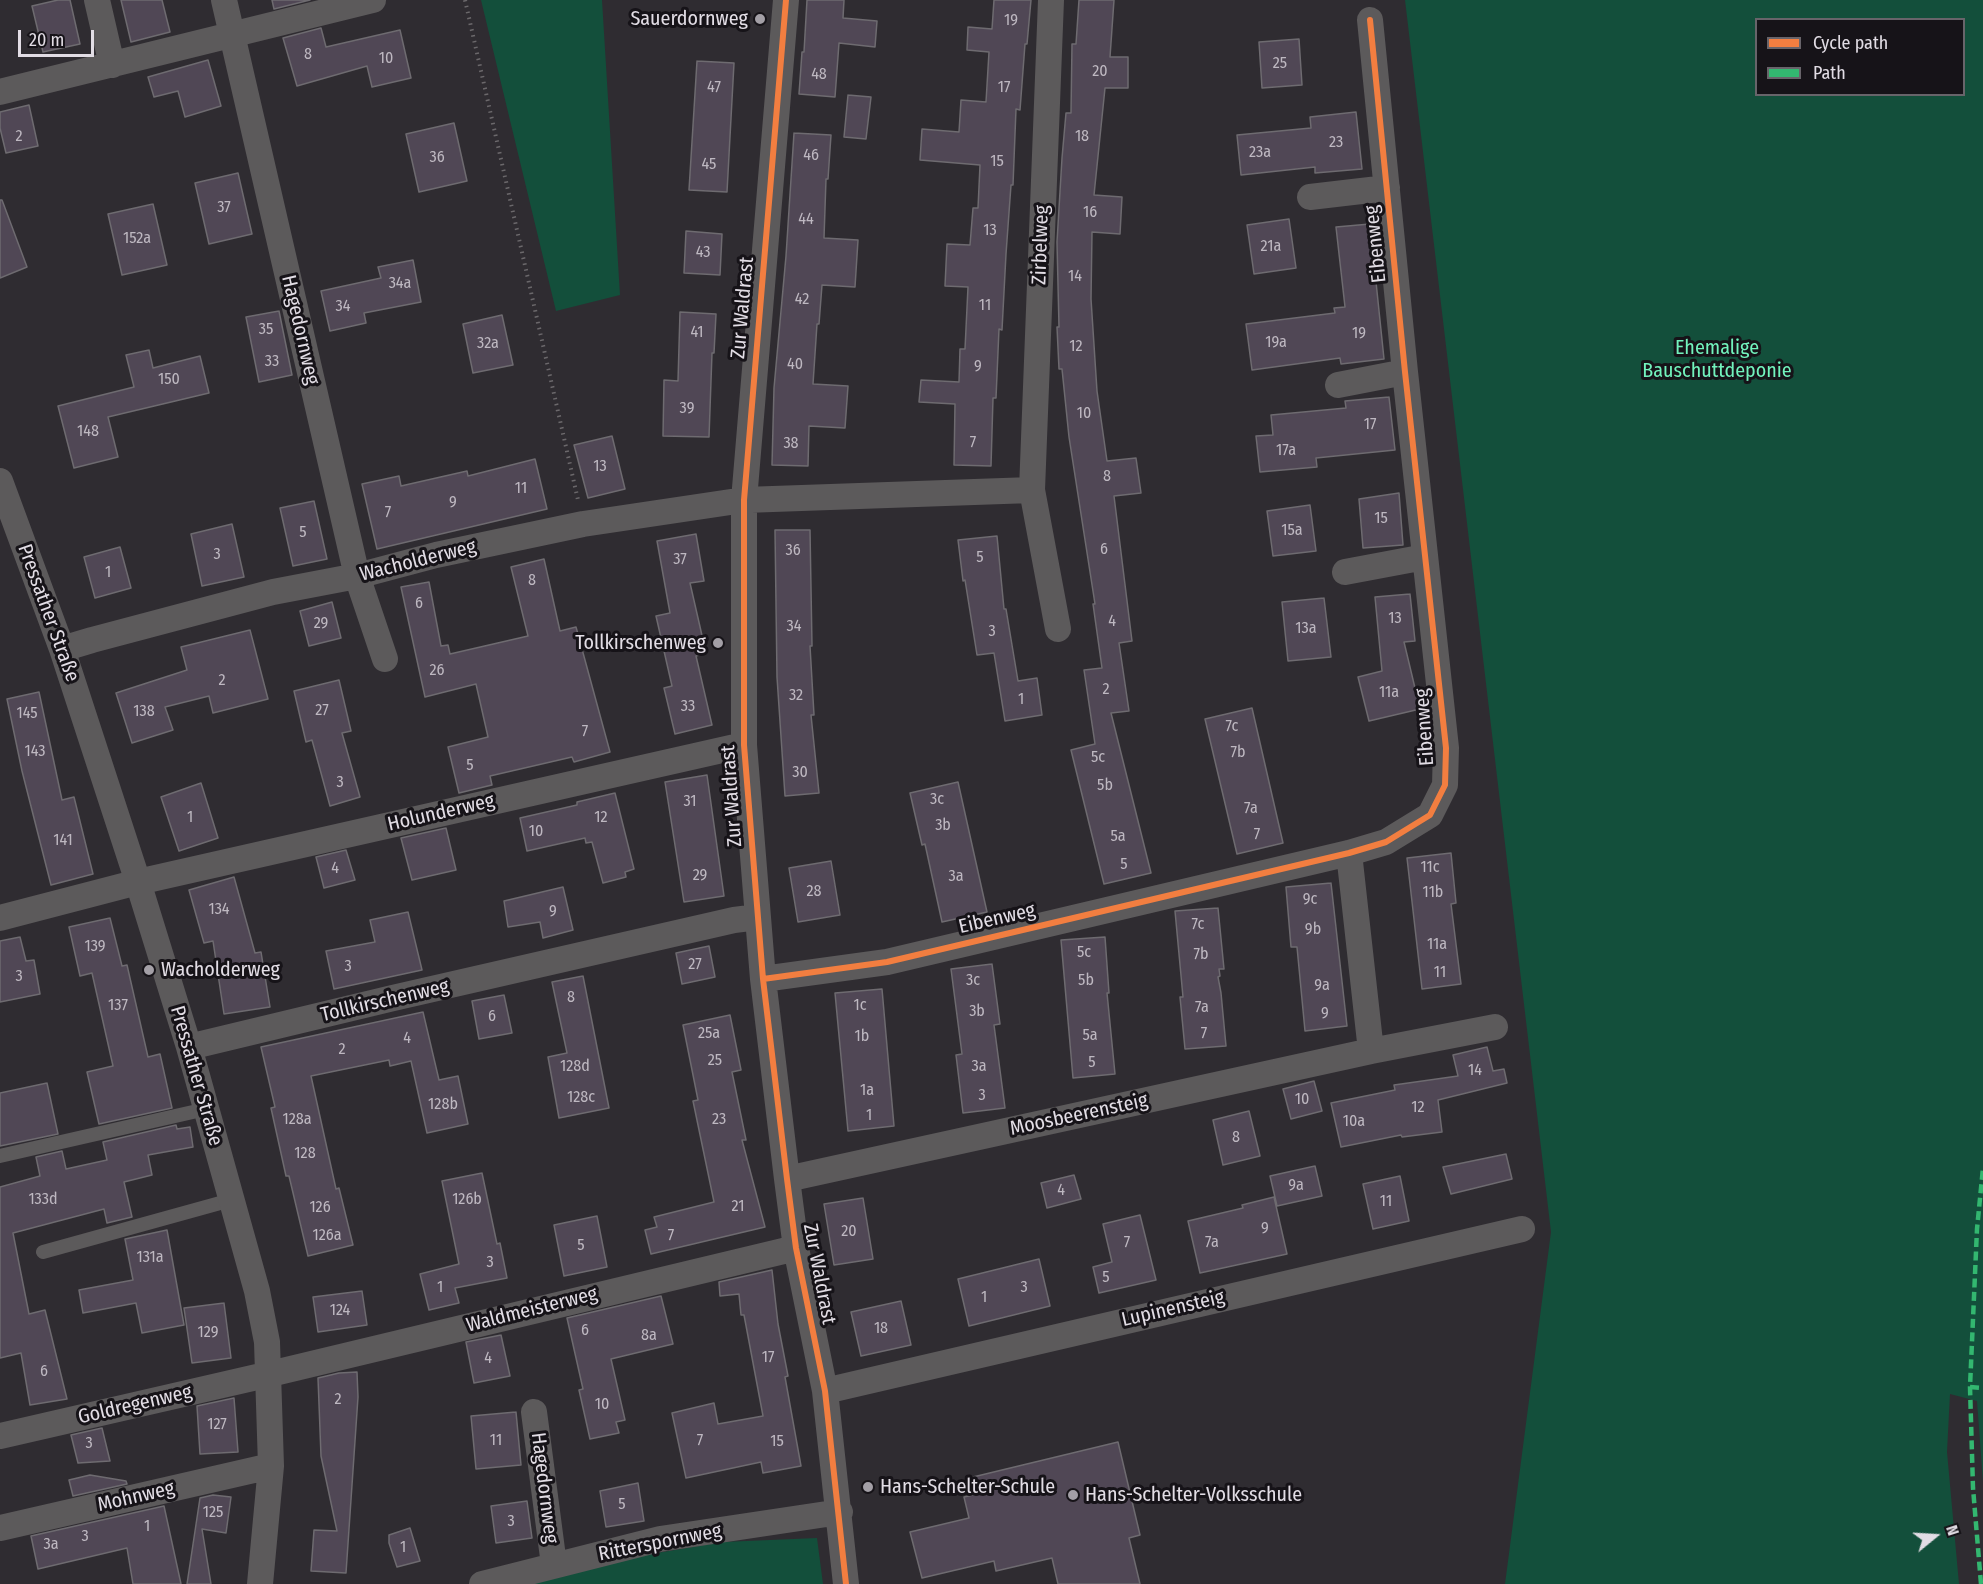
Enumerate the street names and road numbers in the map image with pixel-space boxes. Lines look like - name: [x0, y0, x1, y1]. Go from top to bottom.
- street label: Eibenweg: [1360, 204, 1392, 284]
- street label: Zirbelweg: [1028, 205, 1054, 285]
- street label: Zur Waldrast: [727, 256, 759, 360]
- street label: Hagedornweg: [276, 273, 324, 387]
- street label: Wacholderweg: [357, 535, 479, 587]
- street label: Pressather Straße: [12, 541, 84, 685]
- street label: Eibenweg: [1410, 687, 1440, 767]
- street label: Zur Waldrast: [716, 744, 748, 848]
- street label: Holunderweg: [385, 789, 497, 837]
- street label: Eibenweg: [956, 899, 1038, 939]
- street label: Tollkirschenweg: [319, 975, 451, 1027]
- street label: Pressather Straße: [165, 1003, 227, 1149]
- street label: Moosbeerensteig: [1008, 1089, 1150, 1141]
- street label: Zur Waldrast: [797, 1222, 841, 1326]
- street label: Waldmeisterweg: [464, 1282, 600, 1338]
- street label: Lupinensteig: [1119, 1286, 1227, 1332]
- street label: Goldregenweg: [76, 1380, 194, 1430]
- street label: Hagedornweg: [525, 1431, 563, 1545]
- street label: Mohnweg: [95, 1477, 177, 1517]
- street label: Ritterspornweg: [596, 1519, 724, 1567]

